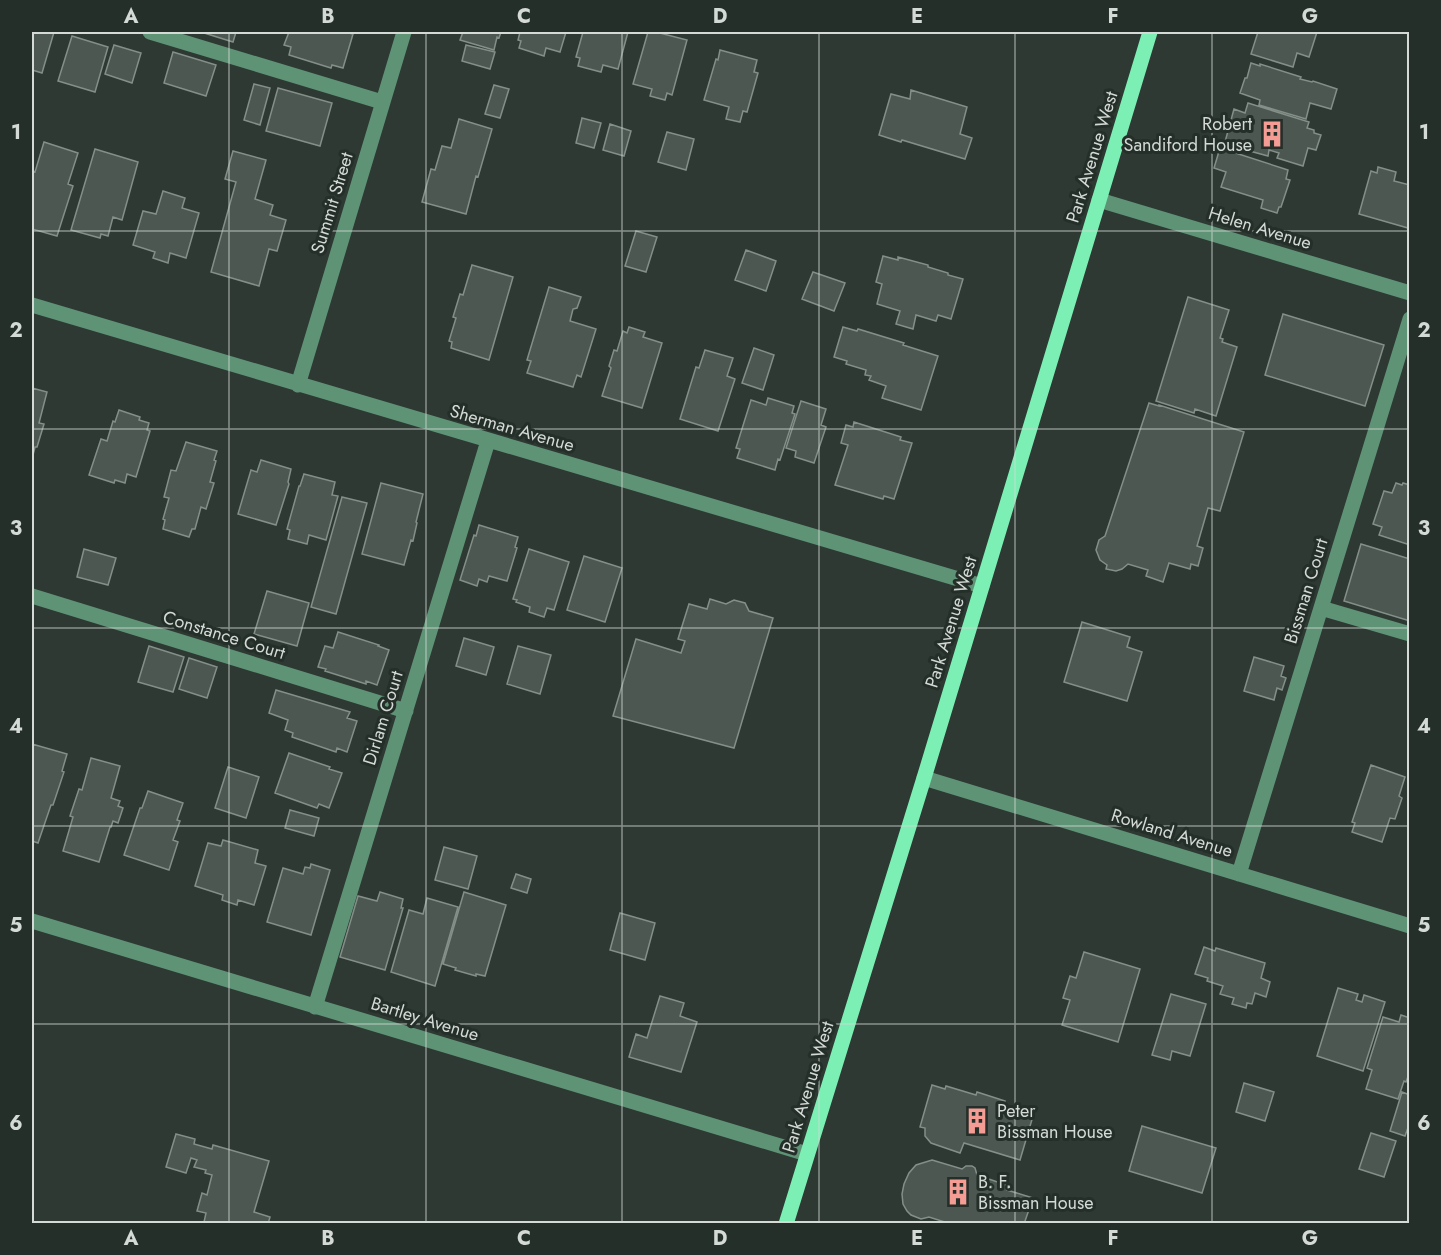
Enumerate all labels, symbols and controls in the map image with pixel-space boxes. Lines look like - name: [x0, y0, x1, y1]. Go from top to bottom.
- text: A: [123, 2, 139, 31]
- text: B: [321, 2, 335, 31]
- text: C: [517, 2, 531, 31]
- text: D: [713, 2, 727, 31]
- text: E: [911, 2, 923, 31]
- text: F: [1107, 2, 1119, 31]
- text: G: [1302, 2, 1318, 31]
- street label: Park Avenue West: [1060, 87, 1125, 226]
- place label: Robert Sandiford House: [1124, 111, 1253, 158]
- text: 1: [11, 118, 21, 147]
- text: 1: [1419, 118, 1429, 147]
- building icon: Robert Sandiford House: [1257, 119, 1287, 149]
- street label: Summit Street: [304, 148, 360, 257]
- street label: Helen Avenue: [1205, 200, 1315, 256]
- text: 2: [9, 316, 23, 345]
- text: 2: [1417, 316, 1431, 345]
- street label: Sherman Avenue: [447, 398, 577, 458]
- text: 3: [10, 514, 22, 543]
- text: 3: [1418, 514, 1430, 543]
- street label: Bissman Court: [1278, 534, 1335, 647]
- street label: Park Avenue West: [919, 552, 984, 691]
- street label: Constance Court: [160, 604, 289, 666]
- street label: Dirlam Court: [356, 667, 410, 768]
- text: 4: [9, 712, 23, 741]
- text: 4: [1417, 712, 1431, 741]
- street label: Rowland Avenue: [1108, 802, 1236, 864]
- text: 5: [10, 911, 23, 940]
- text: 5: [1418, 911, 1431, 940]
- street label: Bartley Avenue: [368, 990, 482, 1048]
- street label: Park Avenue West: [776, 1017, 841, 1156]
- place label: Peter Bissman House: [997, 1098, 1112, 1145]
- building icon: Peter Bissman House: [962, 1106, 992, 1136]
- text: 6: [9, 1109, 23, 1138]
- text: 6: [1417, 1109, 1431, 1138]
- place label: B. F. Bissman House: [978, 1169, 1093, 1216]
- building icon: B. F. Bissman House: [943, 1177, 973, 1207]
- text: A: [123, 1224, 139, 1253]
- text: B: [321, 1224, 335, 1253]
- text: C: [517, 1224, 531, 1253]
- text: D: [713, 1224, 727, 1253]
- text: E: [911, 1224, 923, 1253]
- text: F: [1107, 1224, 1119, 1253]
- text: G: [1302, 1224, 1318, 1253]

